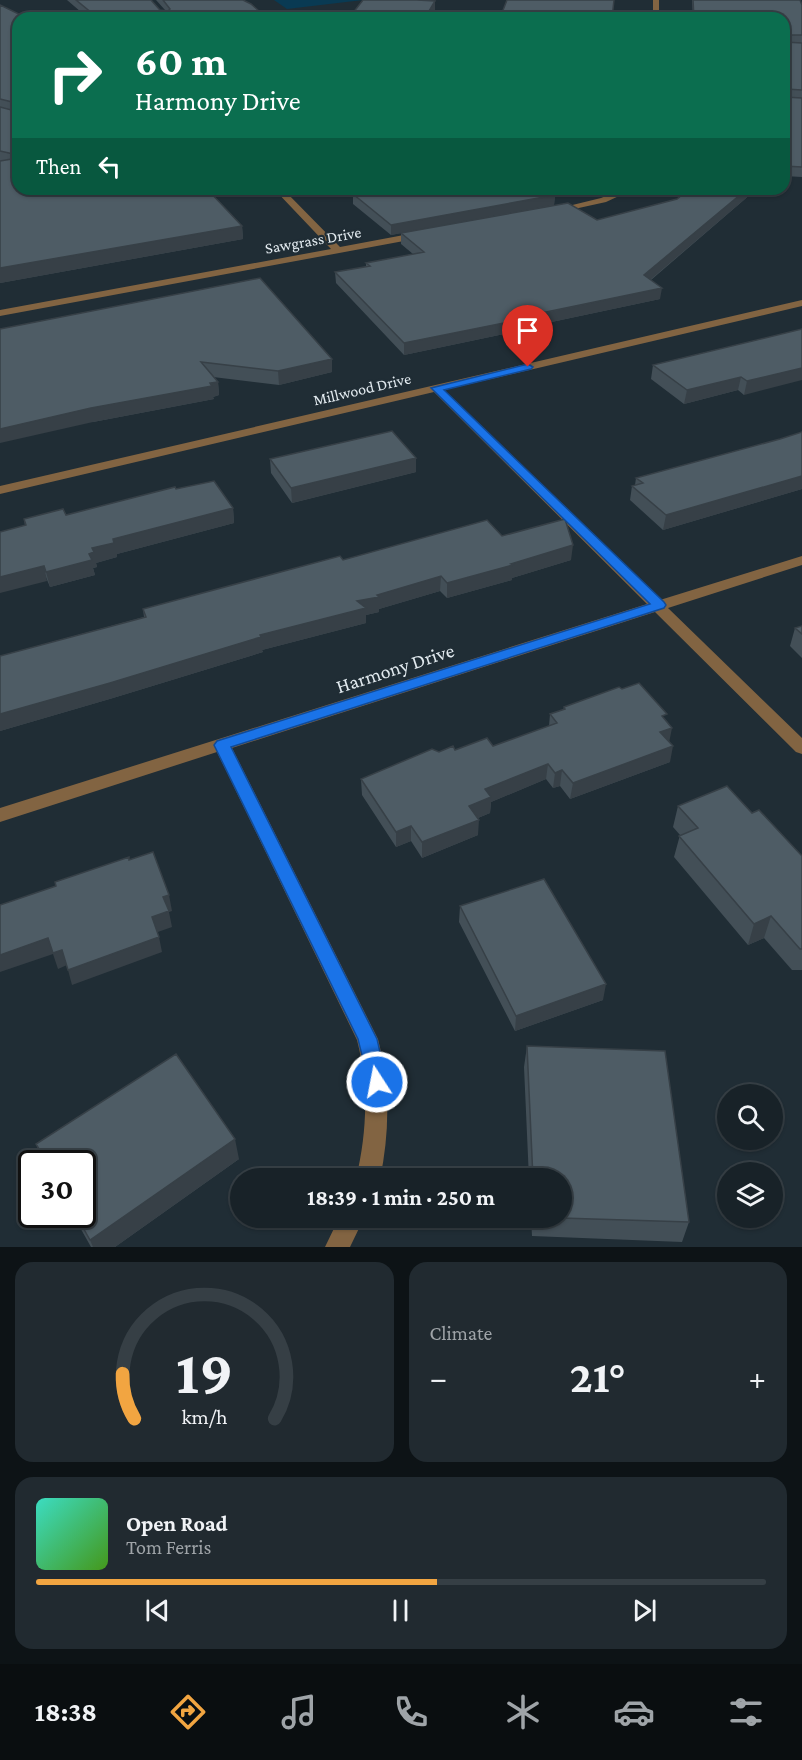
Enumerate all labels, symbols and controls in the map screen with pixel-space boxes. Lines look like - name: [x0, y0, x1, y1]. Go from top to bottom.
- icon: right: [36, 36, 114, 114]
- text: 60 m: [135, 37, 227, 84]
- text: Harmony Drive: [135, 86, 301, 116]
- icon: left: [93, 150, 126, 183]
- text: Then: [36, 154, 81, 179]
- street label: Sawgrass Drive: [264, 223, 363, 258]
- pin: [502, 305, 553, 367]
- icon: arrive: [511, 314, 544, 347]
- street label: Millwood Drive: [312, 370, 412, 408]
- street label: Harmony Drive: [333, 639, 457, 698]
- position arrow: [345, 1050, 409, 1114]
- map controls: [717, 1084, 783, 1228]
- button: search: [717, 1084, 783, 1150]
- speed limit sign: 30: [18, 1150, 96, 1228]
- button: layers: [717, 1162, 783, 1228]
- text: 18:39 · 1 min · 250 m: [307, 1185, 495, 1210]
- text: Climate: [430, 1322, 492, 1344]
- text: 19: [176, 1337, 233, 1406]
- text: 21°: [570, 1352, 626, 1402]
- text: −: [430, 1359, 447, 1396]
- text: +: [749, 1359, 766, 1396]
- text: km/h: [181, 1405, 228, 1429]
- text: Open Road: [126, 1511, 228, 1536]
- text: Tom Ferris: [126, 1536, 211, 1558]
- icon: previous: [141, 1594, 174, 1627]
- icon: pause: [384, 1594, 417, 1627]
- icon: next: [628, 1594, 661, 1627]
- icon: directions: [167, 1691, 209, 1733]
- icon: music: [278, 1691, 320, 1733]
- icon: phone: [390, 1691, 432, 1733]
- icon: climate: [502, 1691, 544, 1733]
- icon: car: [613, 1691, 655, 1733]
- icon: filters: [725, 1691, 767, 1733]
- text: 18:38: [35, 1697, 97, 1727]

